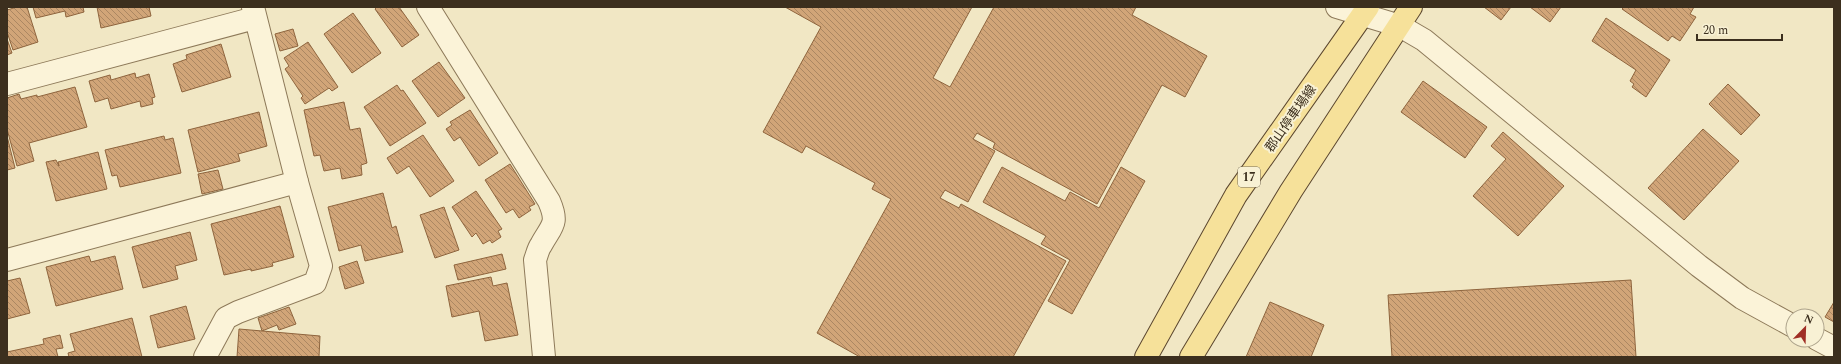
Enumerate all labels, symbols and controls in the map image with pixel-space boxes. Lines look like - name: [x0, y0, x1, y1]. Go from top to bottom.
- scale bar: [1697, 16, 1782, 42]
- text: 20 m: [1703, 21, 1728, 40]
- street label: 郡山停車場線: [1260, 81, 1321, 156]
- road number: 17: [1238, 167, 1260, 187]
- north arrow: [1785, 308, 1825, 348]
- text: N: [1801, 310, 1816, 329]

